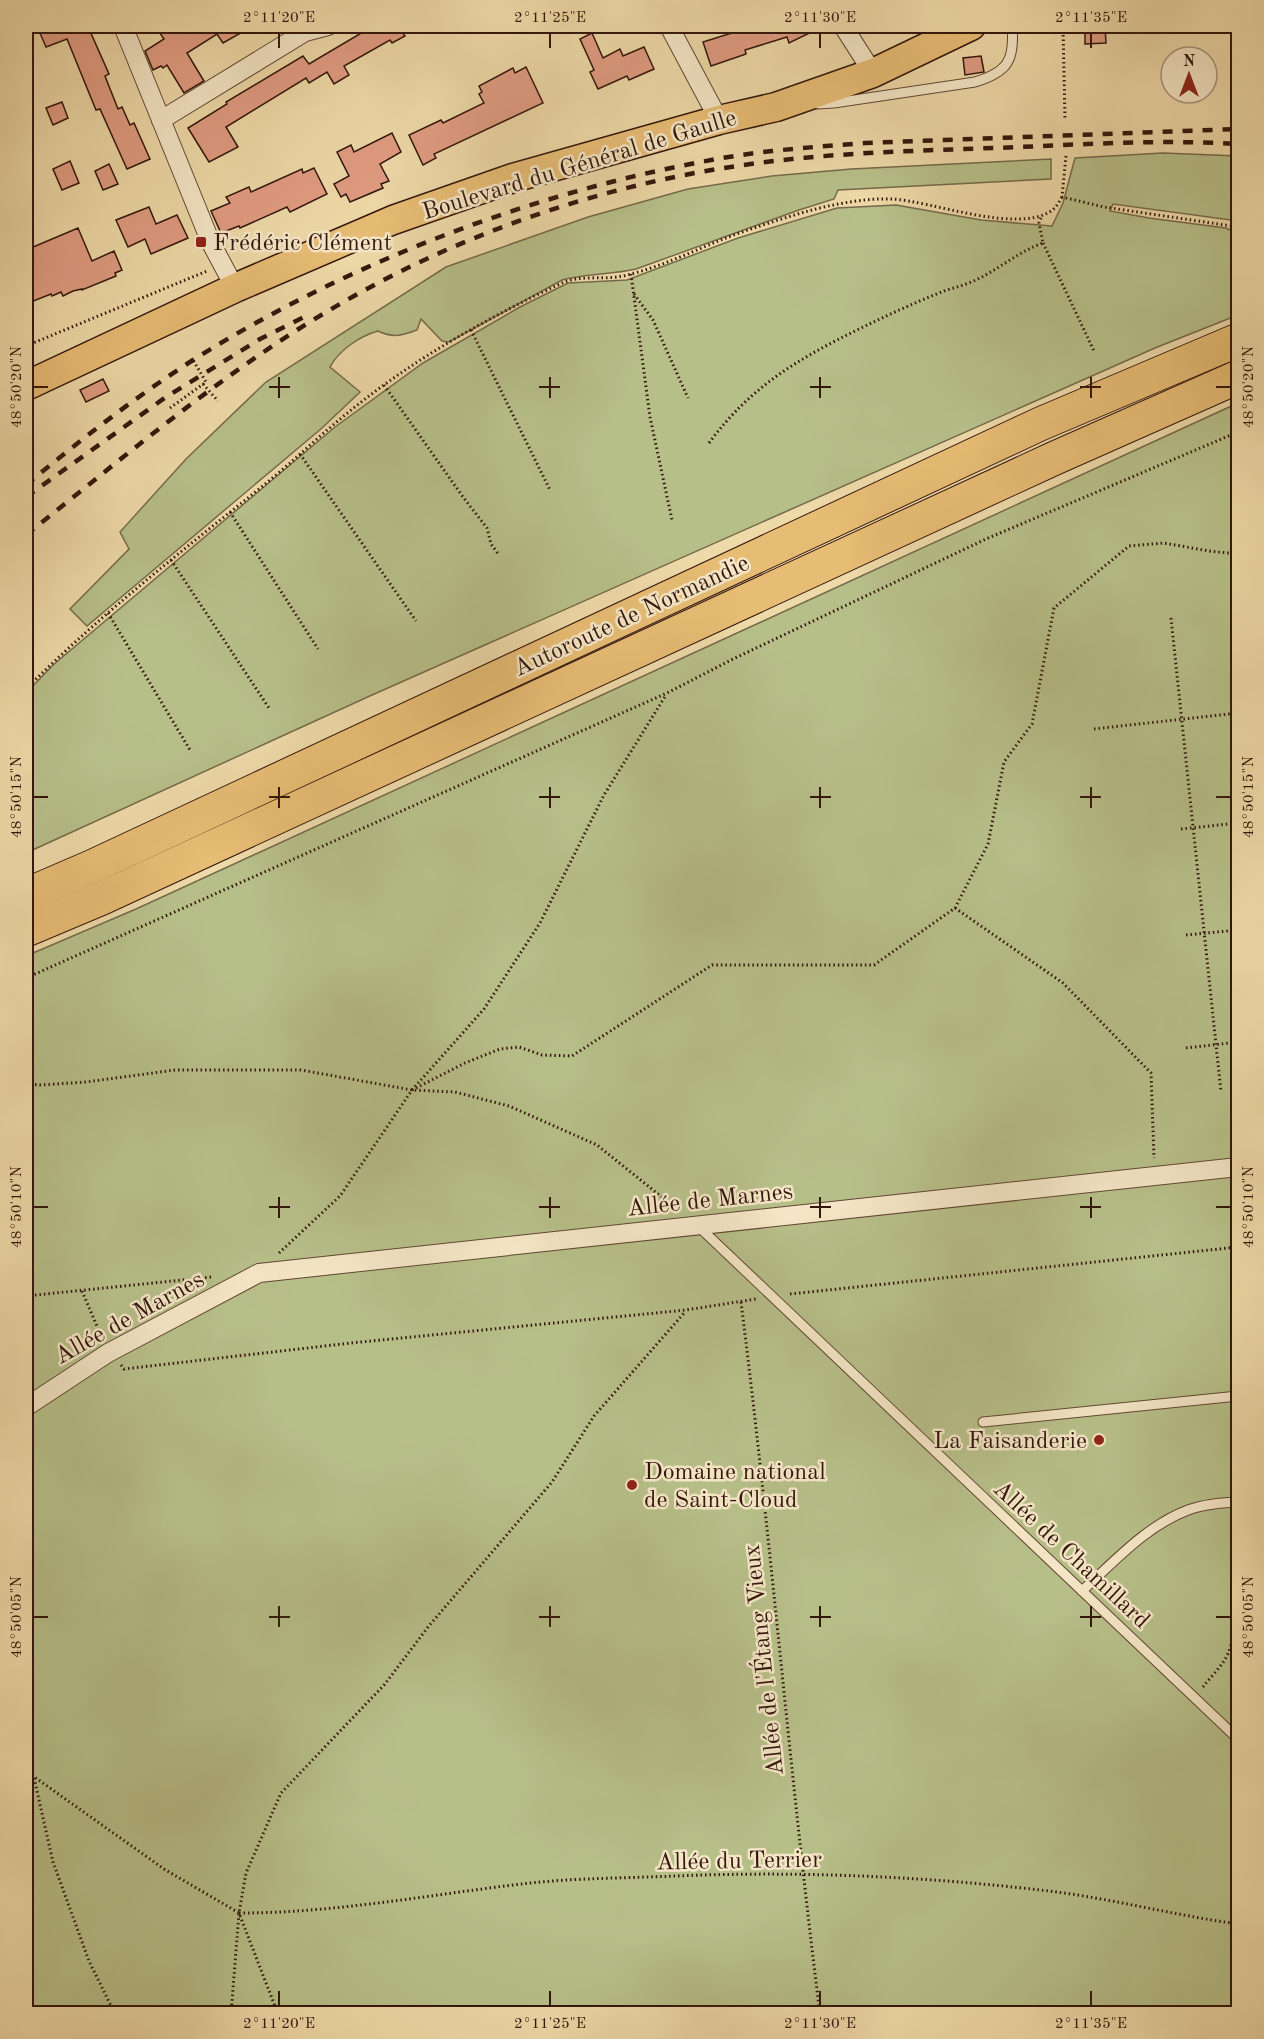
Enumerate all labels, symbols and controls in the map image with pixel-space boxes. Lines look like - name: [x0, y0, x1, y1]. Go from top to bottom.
- text: 2°11'20"E: [243, 11, 315, 26]
- text: 2°11'25"E: [514, 11, 586, 26]
- text: 2°11'30"E: [784, 11, 856, 26]
- text: 2°11'35"E: [1055, 11, 1127, 26]
- north arrow: [1159, 45, 1219, 105]
- text: N: [1183, 54, 1196, 70]
- street label: Boulevard du Général de Gaulle: [420, 107, 740, 225]
- place label: Frédéric Clément: [213, 232, 392, 256]
- marker: Frédéric Clément: [194, 235, 208, 249]
- text: 48°50'20"N: [10, 346, 25, 428]
- text: 48°50'20"N: [1242, 346, 1257, 428]
- street label: Autoroute de Normandie: [510, 552, 753, 682]
- text: 48°50'15"N: [10, 756, 25, 838]
- text: 48°50'15"N: [1242, 756, 1257, 838]
- text: 48°50'10"N: [10, 1166, 25, 1248]
- text: 48°50'10"N: [1242, 1166, 1257, 1248]
- street label: Allée de Marnes: [626, 1180, 794, 1222]
- street label: Allée de Marnes: [51, 1268, 209, 1370]
- place label: La Faisanderie: [933, 1430, 1087, 1454]
- marker: La Faisanderie: [1092, 1433, 1106, 1447]
- place label: Domaine national de Saint-Cloud: [644, 1461, 826, 1513]
- street label: Allée de Chamillard: [988, 1477, 1153, 1634]
- marker: Domaine national de Saint-Cloud: [625, 1478, 639, 1492]
- street label: Allée de l'Étang Vieux: [737, 1543, 789, 1777]
- text: 48°50'05"N: [10, 1576, 25, 1658]
- text: 48°50'05"N: [1242, 1576, 1257, 1658]
- street label: Allée du Terrier: [656, 1849, 822, 1875]
- text: 2°11'20"E: [243, 2017, 315, 2032]
- text: 2°11'25"E: [514, 2017, 586, 2032]
- text: 2°11'30"E: [784, 2017, 856, 2032]
- text: 2°11'35"E: [1055, 2017, 1127, 2032]

